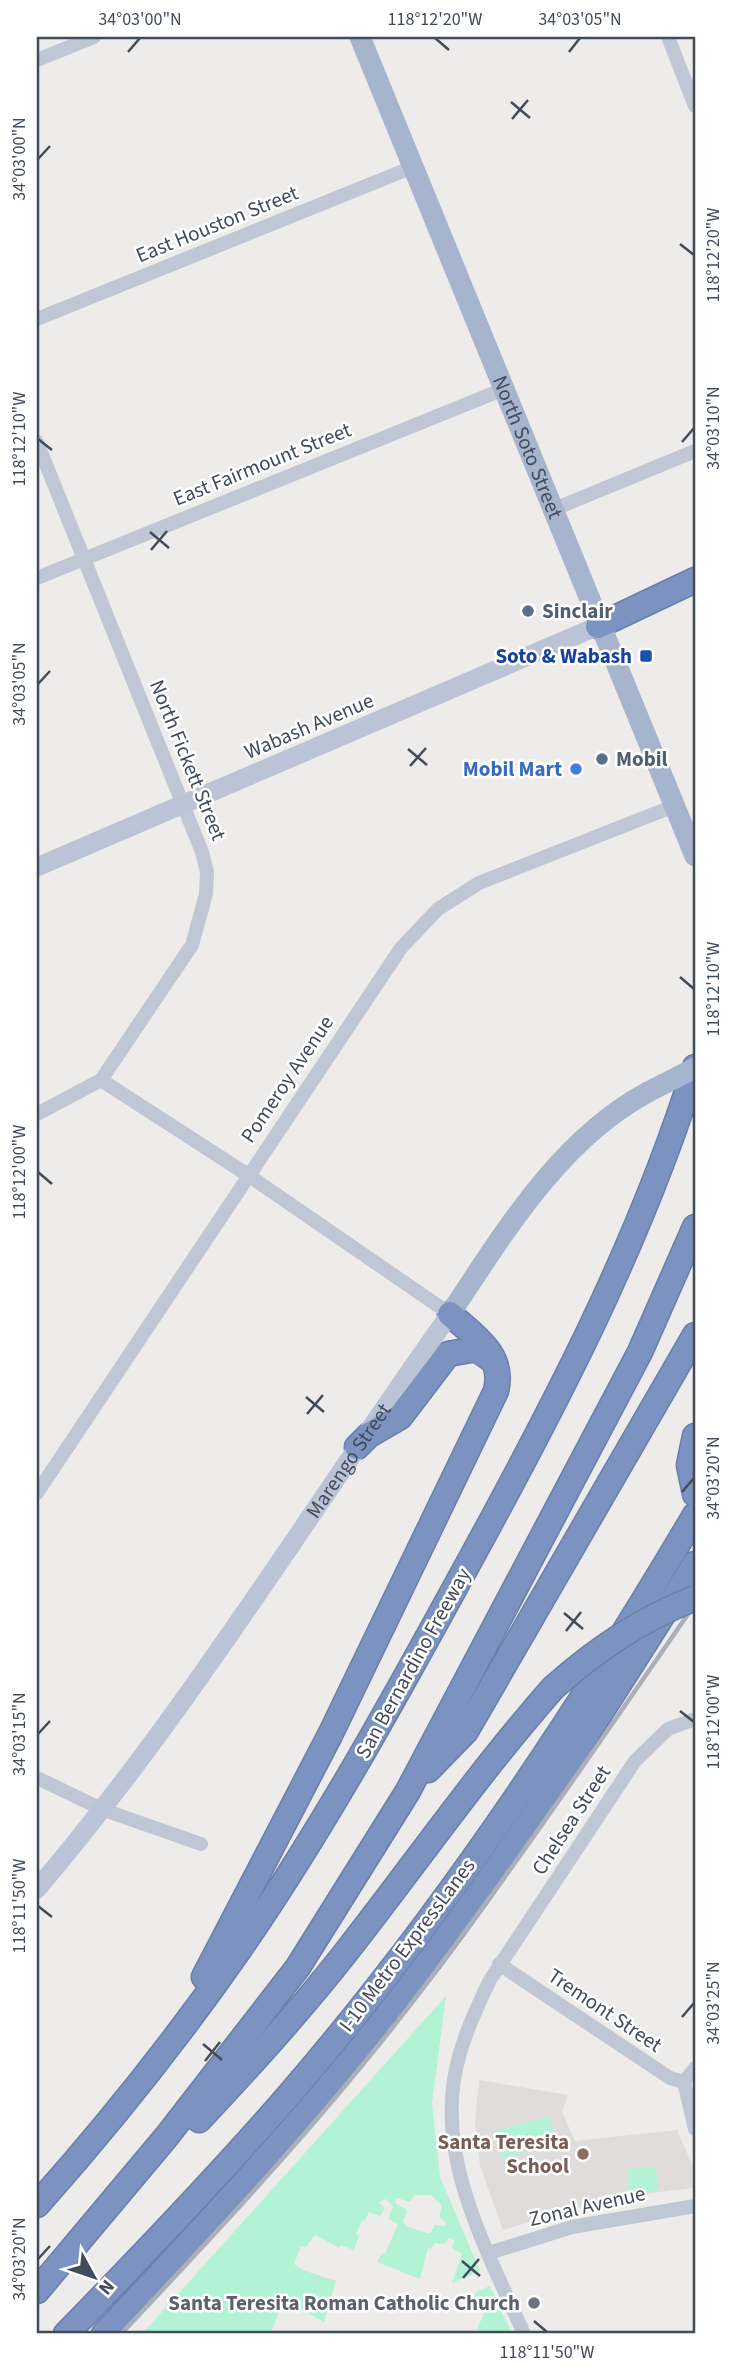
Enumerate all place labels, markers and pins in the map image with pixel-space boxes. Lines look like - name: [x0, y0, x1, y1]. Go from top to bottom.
- place label: Sinclair: [542, 596, 613, 626]
- marker: Sinclair: [520, 603, 536, 619]
- place label: Soto & Wabash: [495, 641, 632, 671]
- marker: Soto & Wabash: [638, 648, 654, 664]
- place label: Mobil: [616, 744, 668, 774]
- marker: Mobil: [594, 751, 610, 767]
- place label: Mobil Mart: [463, 754, 562, 784]
- marker: Mobil Mart: [568, 761, 584, 777]
- place label: Santa Teresita School: [438, 2127, 569, 2181]
- marker: Santa Teresita School: [575, 2146, 591, 2162]
- place label: Santa Teresita Roman Catholic Church: [168, 2288, 520, 2318]
- marker: Santa Teresita Roman Catholic Church: [526, 2295, 542, 2311]

